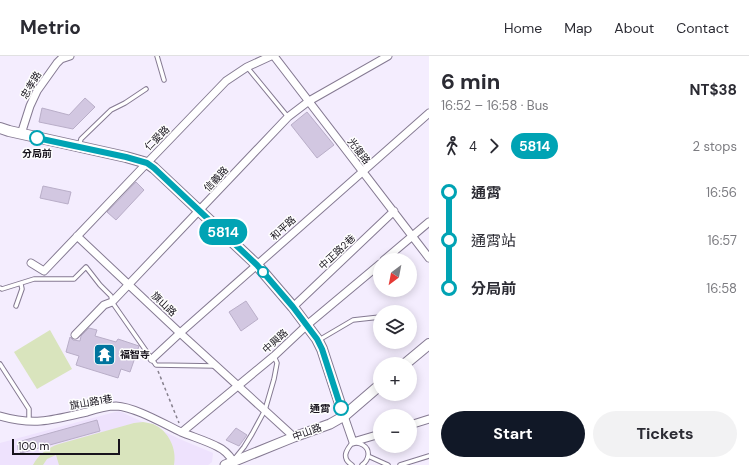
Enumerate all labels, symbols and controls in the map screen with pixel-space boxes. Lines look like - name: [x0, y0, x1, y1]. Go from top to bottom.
- text: Metrio: [20, 15, 81, 40]
- text: Home: [504, 19, 542, 37]
- text: Map: [564, 19, 592, 37]
- text: About: [614, 19, 654, 37]
- text: Contact: [676, 19, 729, 37]
- text: 6 min: [441, 67, 500, 96]
- street label: 忠孝路: [18, 69, 44, 101]
- text: NT$38: [690, 80, 737, 100]
- text: 16:52 – 16:58 · Bus: [441, 97, 549, 114]
- street label: 仁愛路: [142, 123, 172, 153]
- marker: 分局前: [29, 130, 45, 146]
- street label: 光復路: [345, 135, 373, 167]
- icon: walk: [441, 135, 463, 157]
- icon: forward: [483, 135, 505, 157]
- text: 5814: [519, 137, 550, 155]
- text: 4: [469, 138, 477, 155]
- text: 2 stops: [693, 138, 737, 155]
- place label: 分局前: [22, 147, 52, 160]
- street label: 信義路: [201, 164, 231, 194]
- text: 通霄: [471, 183, 501, 203]
- text: 16:56: [706, 184, 737, 201]
- street label: 和平路: [268, 213, 298, 243]
- line badge: 5814: [195, 219, 251, 245]
- text: 5814: [207, 223, 239, 241]
- text: 通霄站: [471, 231, 516, 251]
- street label: 中正路2巷: [316, 232, 358, 272]
- text: 16:57: [708, 232, 737, 249]
- north arrow: [373, 253, 417, 297]
- map controls: [373, 253, 417, 453]
- unlabelled marker: [257, 266, 269, 278]
- text: 分局前: [471, 279, 516, 299]
- text: 16:58: [706, 280, 737, 297]
- street label: 旗山路: [149, 289, 179, 319]
- button: layers: [373, 305, 417, 349]
- street label: 中興路: [260, 326, 290, 356]
- temple icon: 福智寺: [91, 341, 117, 367]
- place label: 福智寺: [120, 348, 150, 361]
- button: +: [373, 357, 417, 401]
- street label: 旗山路1巷: [69, 392, 113, 412]
- marker: 通霄: [333, 400, 349, 416]
- place label: 通霄: [309, 402, 330, 415]
- button: −: [373, 409, 417, 453]
- button: Start: [441, 411, 585, 457]
- button: Tickets: [593, 411, 737, 457]
- street label: 中山路: [291, 421, 323, 443]
- scale bar: [12, 437, 120, 456]
- text: 100 m: [18, 439, 49, 453]

